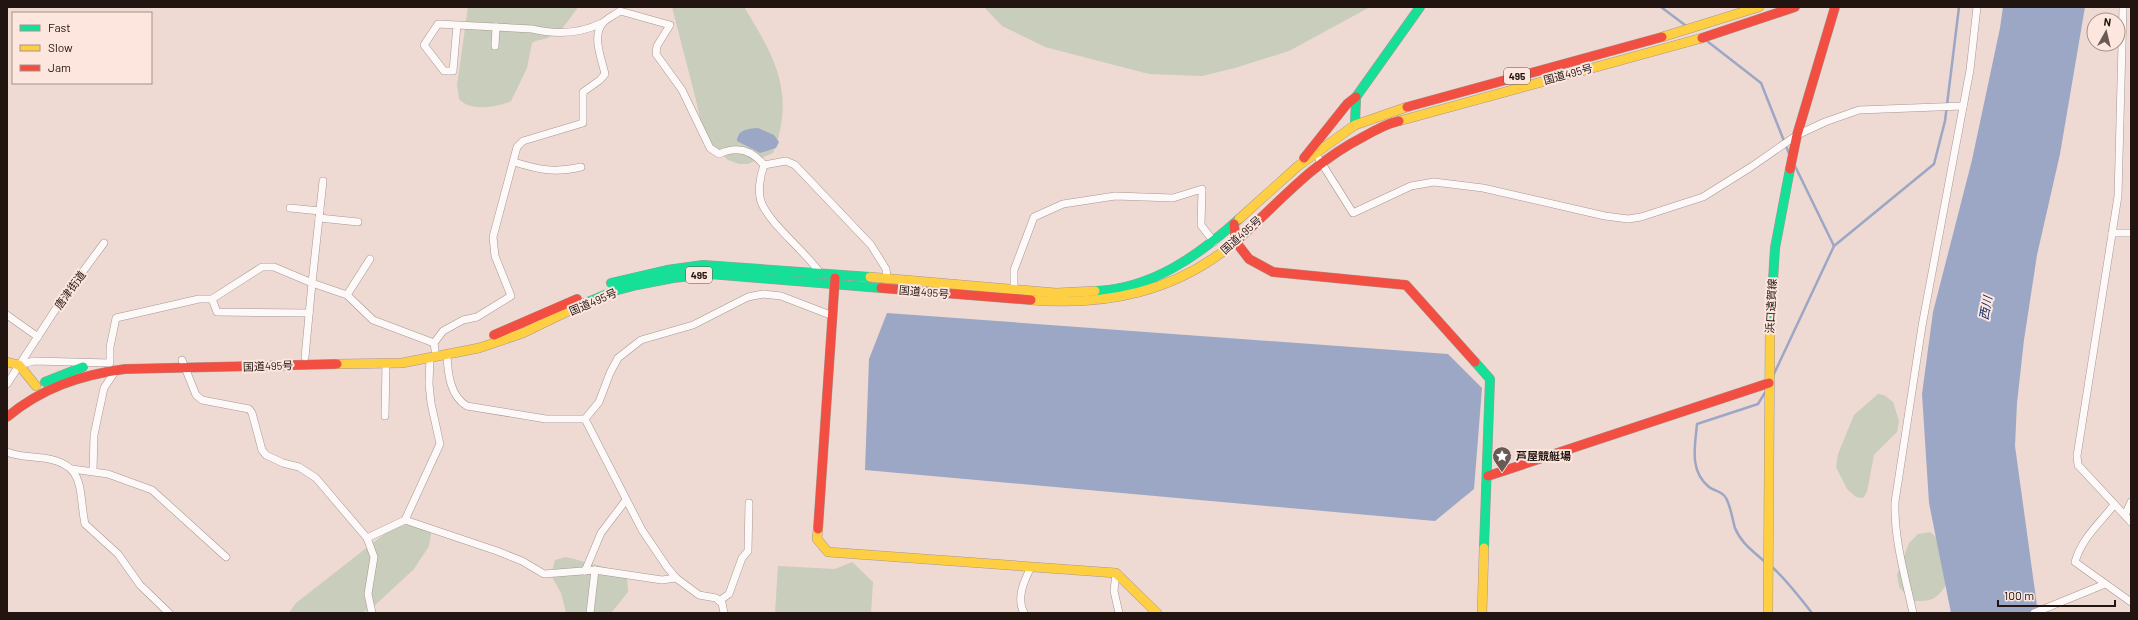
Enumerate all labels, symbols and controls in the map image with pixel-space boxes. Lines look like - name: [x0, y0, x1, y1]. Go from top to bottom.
- legend: [12, 12, 152, 84]
- north arrow: [2086, 12, 2126, 52]
- text: N: [2103, 15, 2112, 29]
- text: Fast: [48, 20, 71, 34]
- text: Slow: [48, 40, 73, 54]
- text: Jam: [48, 60, 71, 74]
- street label: 国道495号: [1542, 61, 1594, 86]
- road number: 495: [1504, 68, 1530, 84]
- street label: 国道495号: [1218, 213, 1264, 256]
- road number: 495: [686, 267, 712, 283]
- street label: 唐津街道: [51, 268, 88, 311]
- street label: 浜口遠賀線: [1763, 278, 1778, 334]
- street label: 国道495号: [898, 283, 950, 300]
- street label: 国道495号: [567, 286, 619, 317]
- water label: 西川: [1976, 293, 1994, 321]
- street label: 国道495号: [243, 358, 293, 373]
- place icon: 芦屋競艇場: [1491, 445, 1513, 473]
- place label: 芦屋競艇場: [1516, 449, 1571, 462]
- scale bar: [1998, 582, 2115, 608]
- text: 100 m: [2004, 588, 2034, 602]

